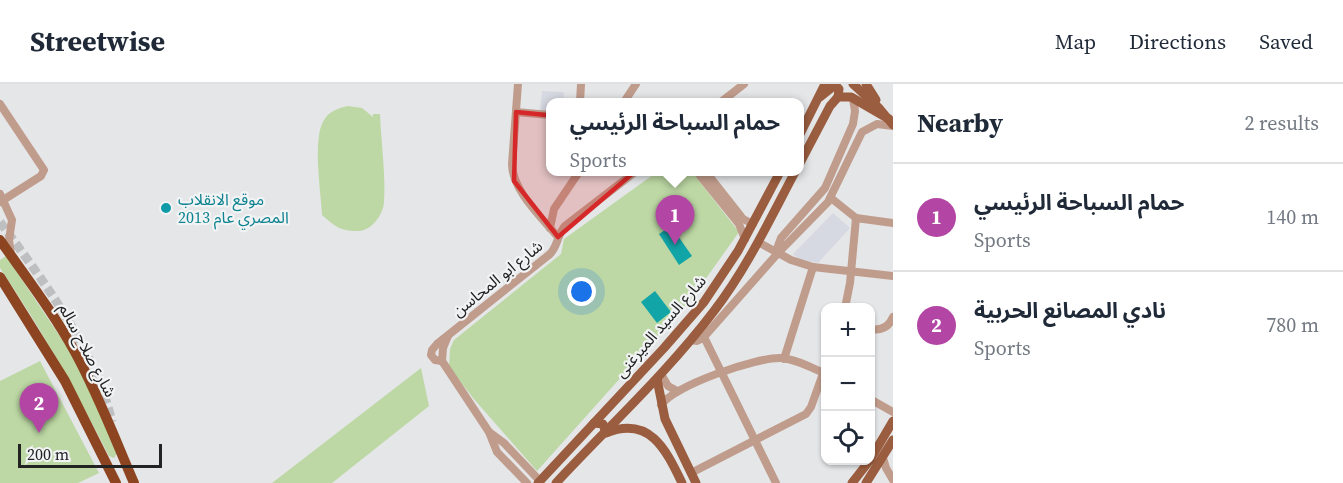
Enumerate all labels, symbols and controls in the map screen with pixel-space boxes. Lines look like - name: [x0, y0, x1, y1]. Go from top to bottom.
- text: Streetwise: [30, 22, 165, 60]
- text: Map: [1055, 27, 1096, 56]
- text: Directions: [1129, 27, 1226, 56]
- text: Saved: [1259, 27, 1313, 56]
- popup: [546, 98, 804, 176]
- text: Nearby: [917, 105, 1003, 141]
- text: حمام السباحة الرئيسي: [570, 107, 780, 137]
- text: 2 results: [1244, 109, 1319, 137]
- text: Sports: [570, 146, 627, 174]
- text: حمام السباحة الرئيسي: [974, 187, 1184, 217]
- place label: موقع الانقلاب المصري عام 2013: [178, 188, 289, 230]
- pin: 1: [656, 196, 694, 245]
- marker: موقع الانقلاب المصري عام 2013: [159, 201, 173, 215]
- text: 1: [931, 203, 942, 231]
- text: 140 m: [1266, 203, 1319, 231]
- text: Sports: [974, 226, 1031, 254]
- street label: شارع ابو المحاسن: [447, 235, 548, 323]
- street label: شارع السيد الميرغنى: [609, 270, 712, 383]
- your location: [567, 277, 596, 306]
- text: نادي المصانع الحربية: [974, 295, 1166, 325]
- street label: شارع صلاح سالم: [52, 299, 122, 402]
- map controls: [821, 303, 875, 465]
- button: +: [821, 303, 875, 357]
- text: 2: [931, 311, 942, 339]
- text: 780 m: [1266, 311, 1319, 339]
- text: Sports: [974, 334, 1031, 362]
- button: −: [821, 357, 875, 411]
- pin: 2: [20, 384, 58, 433]
- button: locate: [821, 411, 875, 465]
- scale bar: [18, 441, 162, 468]
- text: 200 m: [27, 443, 69, 465]

